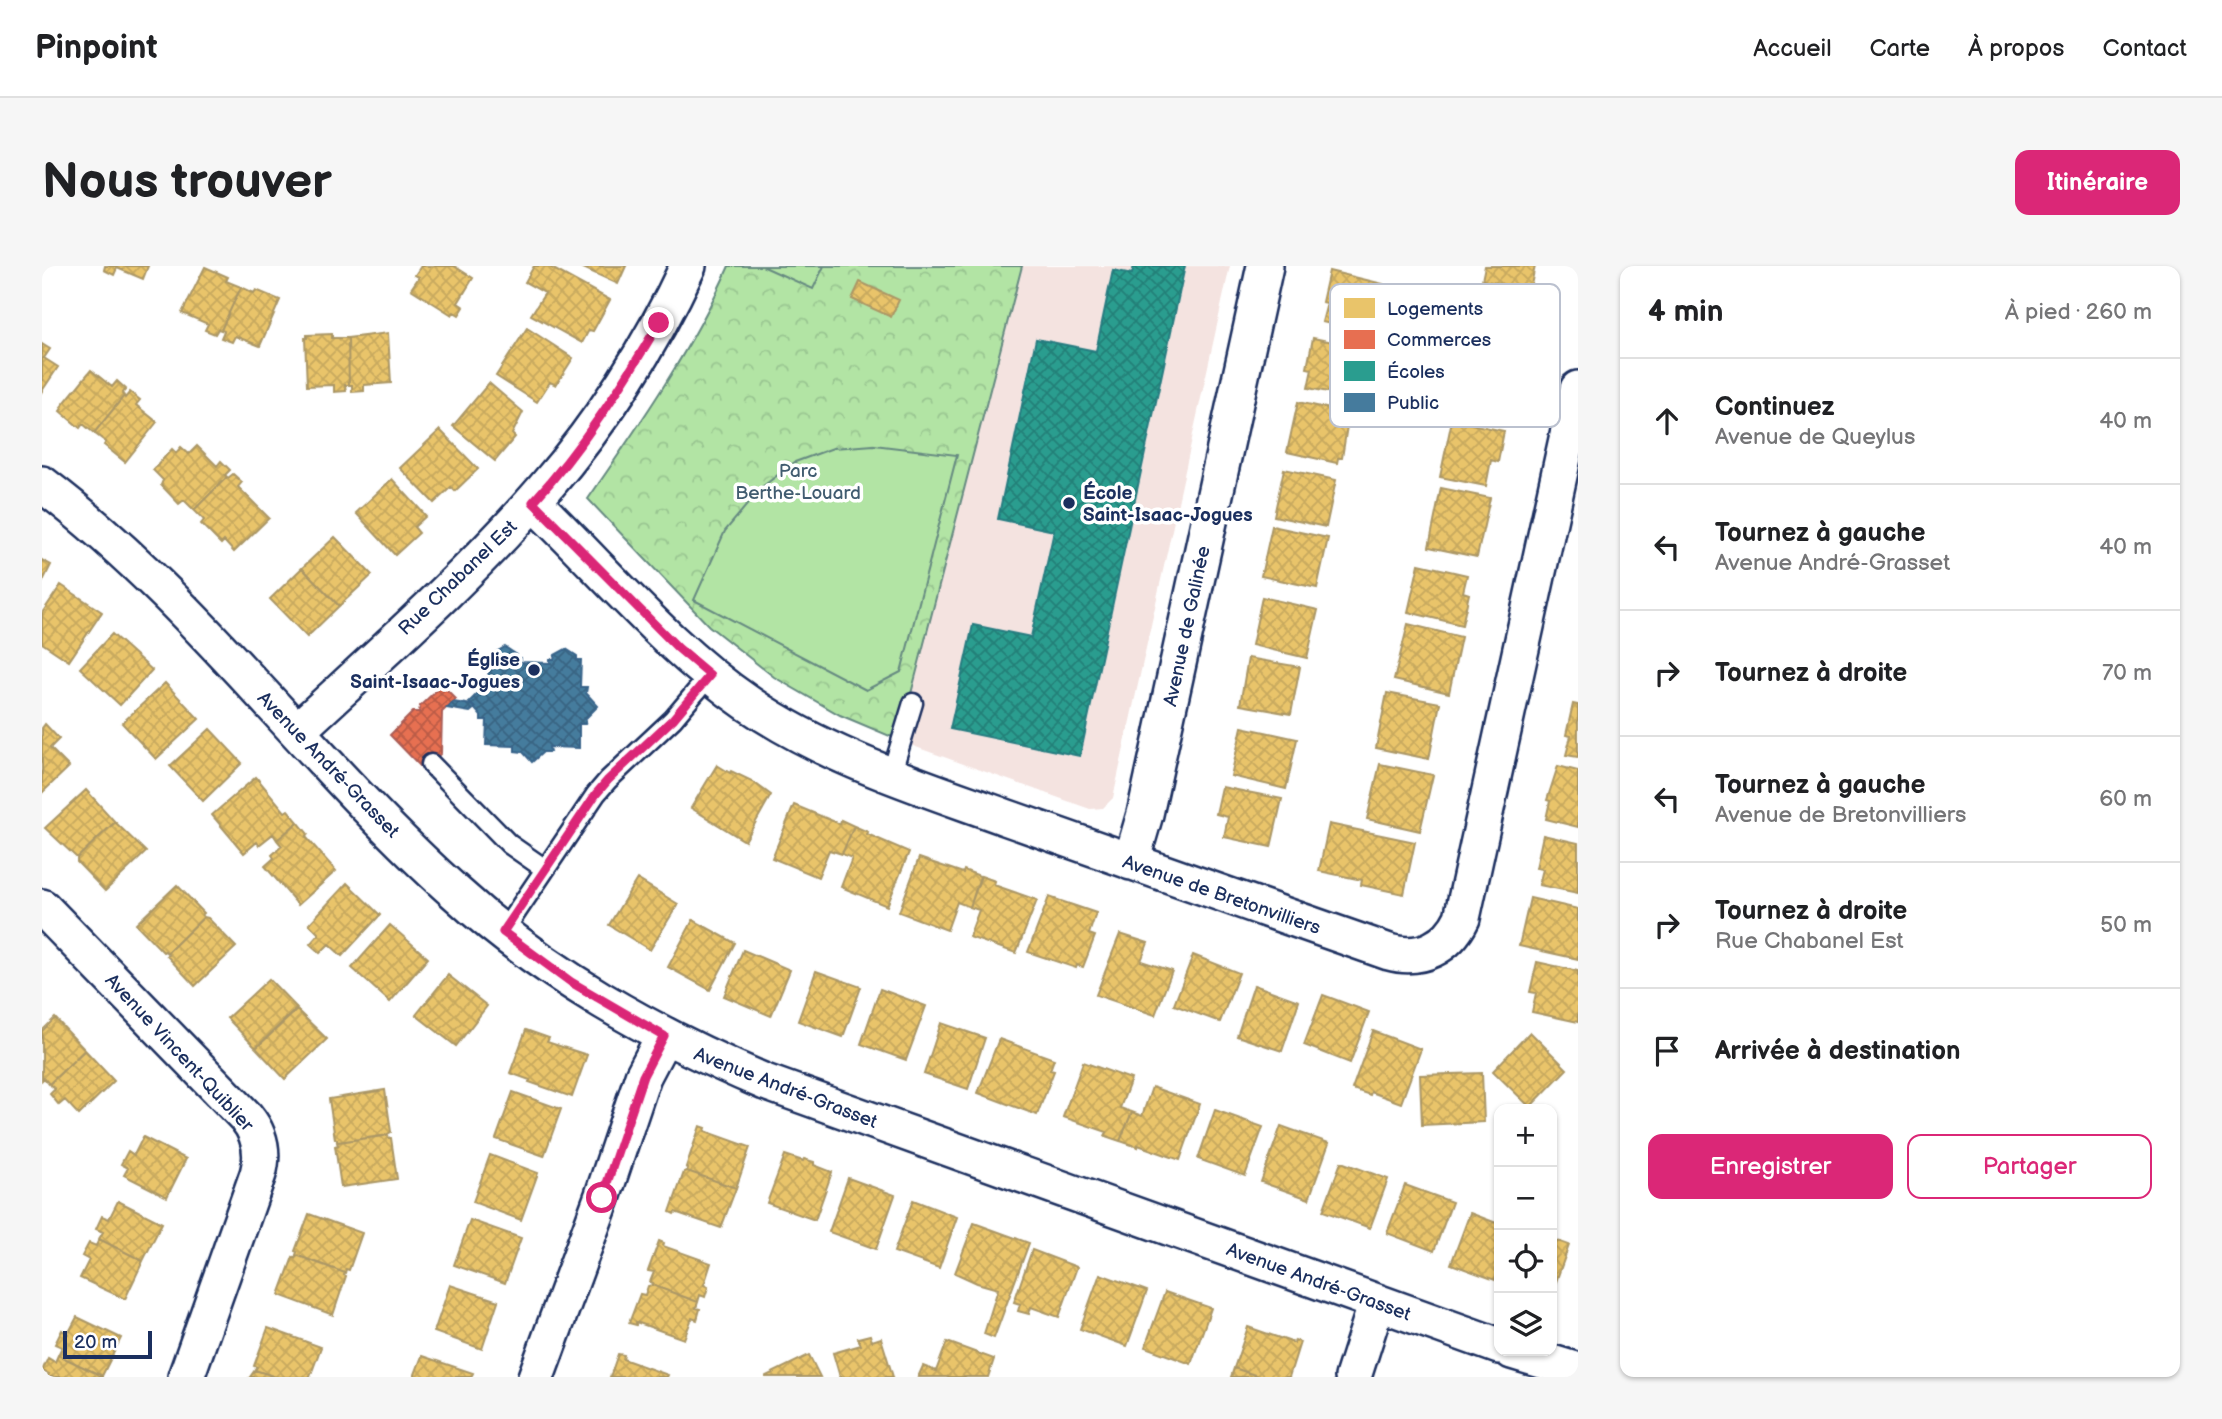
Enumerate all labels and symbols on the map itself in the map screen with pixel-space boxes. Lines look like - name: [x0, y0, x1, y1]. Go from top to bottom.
- legend: [1330, 284, 1560, 427]
- text: Logements: [1387, 298, 1483, 321]
- route end: [643, 307, 674, 338]
- text: Commerces: [1387, 329, 1491, 352]
- text: Écoles: [1387, 360, 1445, 384]
- text: Public: [1387, 392, 1439, 415]
- park label: Parc Berthe-Louard: [735, 460, 861, 505]
- place label: École Saint-Isaac-Jogues: [1083, 481, 1253, 527]
- marker: École Saint-Isaac-Jogues: [1061, 495, 1077, 511]
- street label: Rue Chabanel Est: [394, 516, 522, 640]
- street label: Avenue de Galinée: [1159, 544, 1216, 709]
- place label: Église Saint-Isaac-Jogues: [350, 648, 520, 694]
- marker: Église Saint-Isaac-Jogues: [526, 662, 542, 678]
- street label: Avenue André-Grasset: [252, 687, 404, 843]
- street label: Avenue de Bretonvilliers: [1120, 851, 1323, 940]
- street label: Avenue Vincent-Quiblier: [100, 969, 259, 1138]
- street label: Avenue André-Grasset: [691, 1043, 880, 1134]
- route start: [586, 1182, 617, 1213]
- street label: Avenue André-Grasset: [1223, 1238, 1414, 1327]
- scale bar: [63, 1328, 152, 1360]

